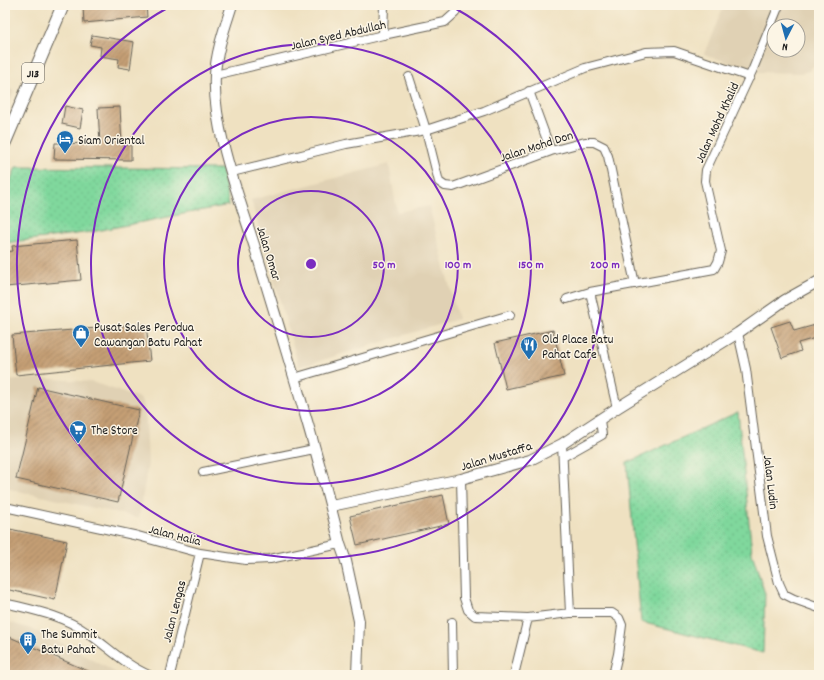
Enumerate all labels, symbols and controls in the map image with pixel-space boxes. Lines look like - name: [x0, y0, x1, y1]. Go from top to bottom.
- street label: Jalan Syed Abdullah: [289, 16, 388, 57]
- north arrow: [766, 18, 806, 58]
- text: N: [781, 38, 789, 54]
- road number: J13: [22, 63, 44, 83]
- street label: Jalan Mohd Khalid: [691, 80, 745, 167]
- street label: Jalan Mohd Don: [498, 127, 576, 168]
- hotel icon: Siam Oriental: [55, 129, 75, 154]
- place label: Siam Oriental: [78, 132, 145, 151]
- street label: Jalan Omar: [250, 224, 285, 284]
- centre of rings: [304, 257, 318, 271]
- text: 50 m: [372, 257, 396, 274]
- text: 100 m: [445, 257, 471, 274]
- text: 150 m: [518, 257, 544, 274]
- text: 200 m: [590, 257, 620, 274]
- place label: Pusat Sales Perodua Cawangan Batu Pahat: [94, 319, 202, 353]
- shop icon: Pusat Sales Perodua Cawangan Batu Pahat: [71, 323, 91, 348]
- place label: Old Place Batu Pahat Cafe: [542, 331, 613, 365]
- restaurant icon: Old Place Batu Pahat Cafe: [519, 335, 539, 360]
- supermarket icon: The Store: [68, 419, 88, 444]
- place label: The Store: [91, 422, 138, 441]
- street label: Jalan Mustaffa: [459, 437, 536, 477]
- street label: Jalan Ludin: [757, 454, 782, 510]
- street label: Jalan Halia: [146, 521, 203, 552]
- street label: Jalan Lengas: [159, 579, 192, 645]
- place label: The Summit Batu Pahat: [41, 626, 97, 660]
- building icon: The Summit Batu Pahat: [18, 630, 38, 655]

